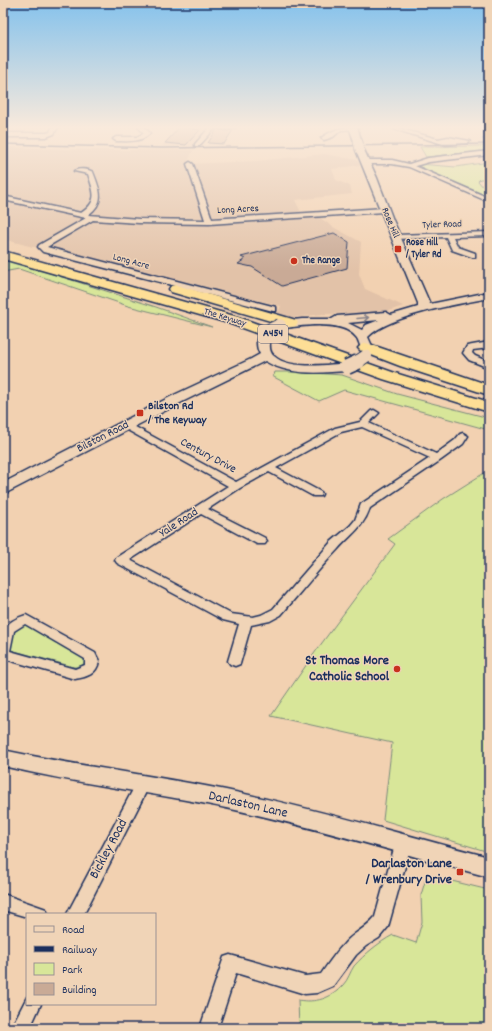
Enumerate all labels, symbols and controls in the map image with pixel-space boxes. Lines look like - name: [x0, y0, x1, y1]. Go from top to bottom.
- street label: Long Acres: [217, 202, 259, 218]
- street label: Rose Hill: [377, 206, 403, 241]
- street label: Tyler Road: [422, 217, 462, 233]
- place label: Rose Hill / Tyler Rd: [405, 236, 442, 262]
- marker: Rose Hill / Tyler Rd: [393, 244, 403, 254]
- street label: Long Acre: [111, 250, 151, 274]
- place label: The Range: [302, 254, 341, 268]
- marker: The Range: [289, 256, 299, 266]
- street label: The Keyway: [202, 305, 249, 331]
- one-way arrow: [356, 315, 369, 322]
- road number: A454: [258, 325, 288, 343]
- place label: Bilston Rd / The Keyway: [147, 398, 208, 429]
- marker: Bilston Rd / The Keyway: [135, 408, 145, 418]
- street label: Bilston Road: [74, 417, 132, 457]
- street label: Century Drive: [177, 434, 239, 478]
- street label: Yale Road: [156, 504, 202, 542]
- place label: St Thomas More Catholic School: [305, 651, 390, 687]
- marker: St Thomas More Catholic School: [392, 664, 402, 674]
- street label: Darlaston Lane: [206, 786, 290, 824]
- street label: Bickley Road: [85, 816, 133, 882]
- place label: Darlaston Lane / Wrenbury Drive: [365, 854, 452, 890]
- marker: Darlaston Lane / Wrenbury Drive: [455, 867, 465, 877]
- legend: [26, 913, 156, 1005]
- text: Road: [62, 922, 84, 939]
- text: Railway: [62, 942, 98, 959]
- text: Park: [62, 962, 83, 979]
- text: Building: [62, 982, 97, 999]

